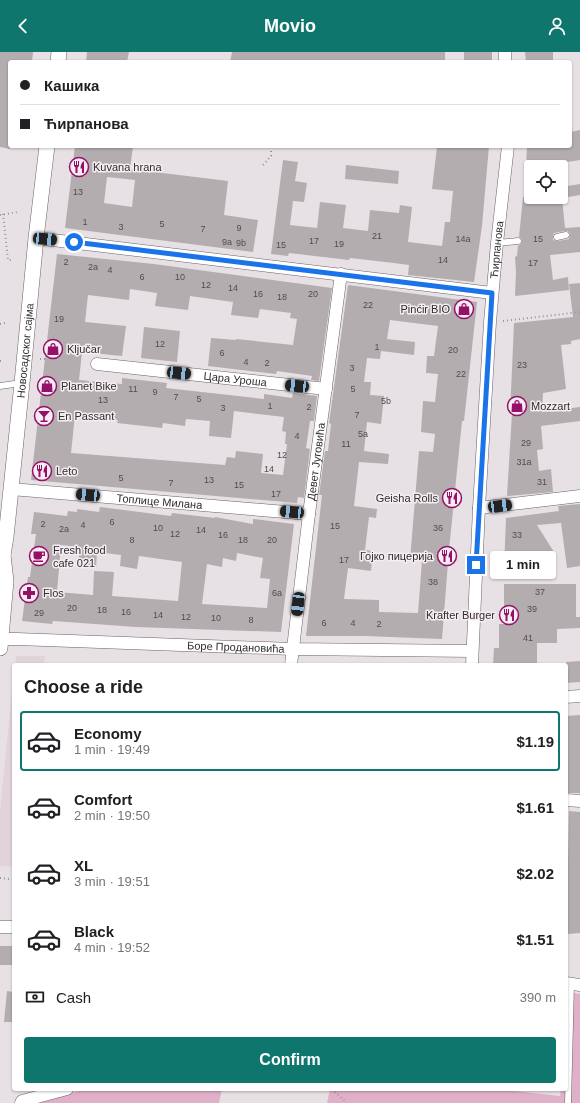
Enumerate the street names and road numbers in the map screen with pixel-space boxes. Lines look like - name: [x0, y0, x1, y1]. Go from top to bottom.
- street label: Ћирпанова: [488, 219, 506, 279]
- street label: Новосадског сајма: [14, 302, 36, 399]
- street label: Цара Уроша: [203, 370, 268, 389]
- street label: Девет Југовића: [305, 421, 327, 501]
- street label: Топлице Милана: [116, 492, 204, 511]
- street label: Боре Продановића: [187, 639, 286, 655]

